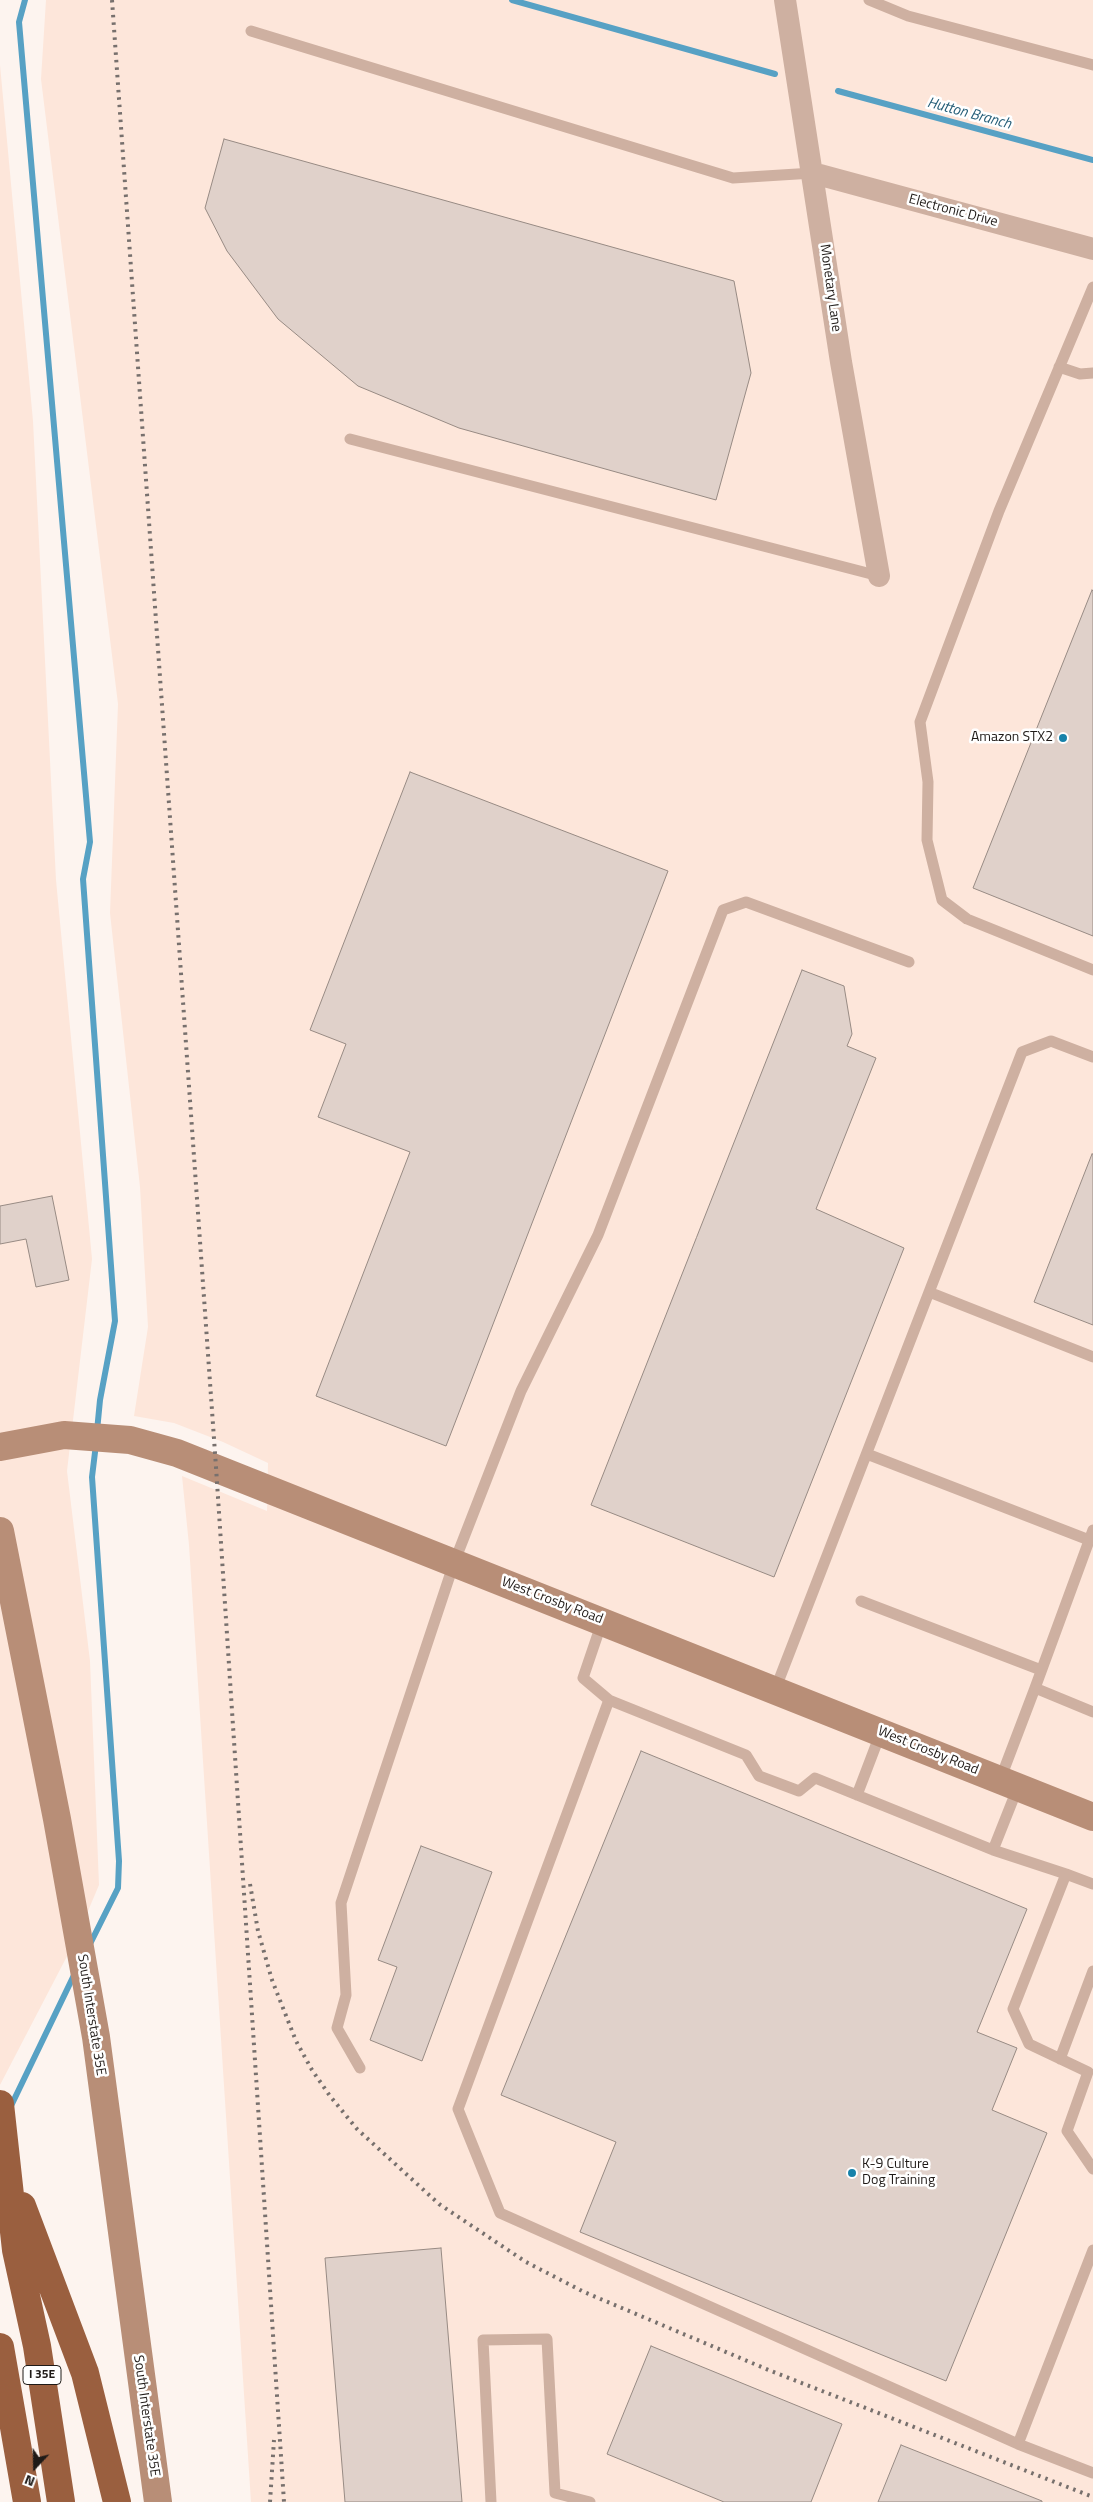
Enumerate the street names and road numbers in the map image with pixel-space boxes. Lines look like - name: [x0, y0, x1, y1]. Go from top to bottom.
- street label: Electronic Drive: [907, 191, 999, 231]
- street label: Monetary Lane: [816, 243, 844, 333]
- street label: West Crosby Road: [499, 1574, 605, 1628]
- street label: West Crosby Road: [875, 1723, 981, 1779]
- street label: South Interstate 35E: [73, 1953, 109, 2077]
- street label: South Interstate 35E: [129, 2354, 163, 2478]
- road number: I 35E: [23, 2366, 61, 2384]

